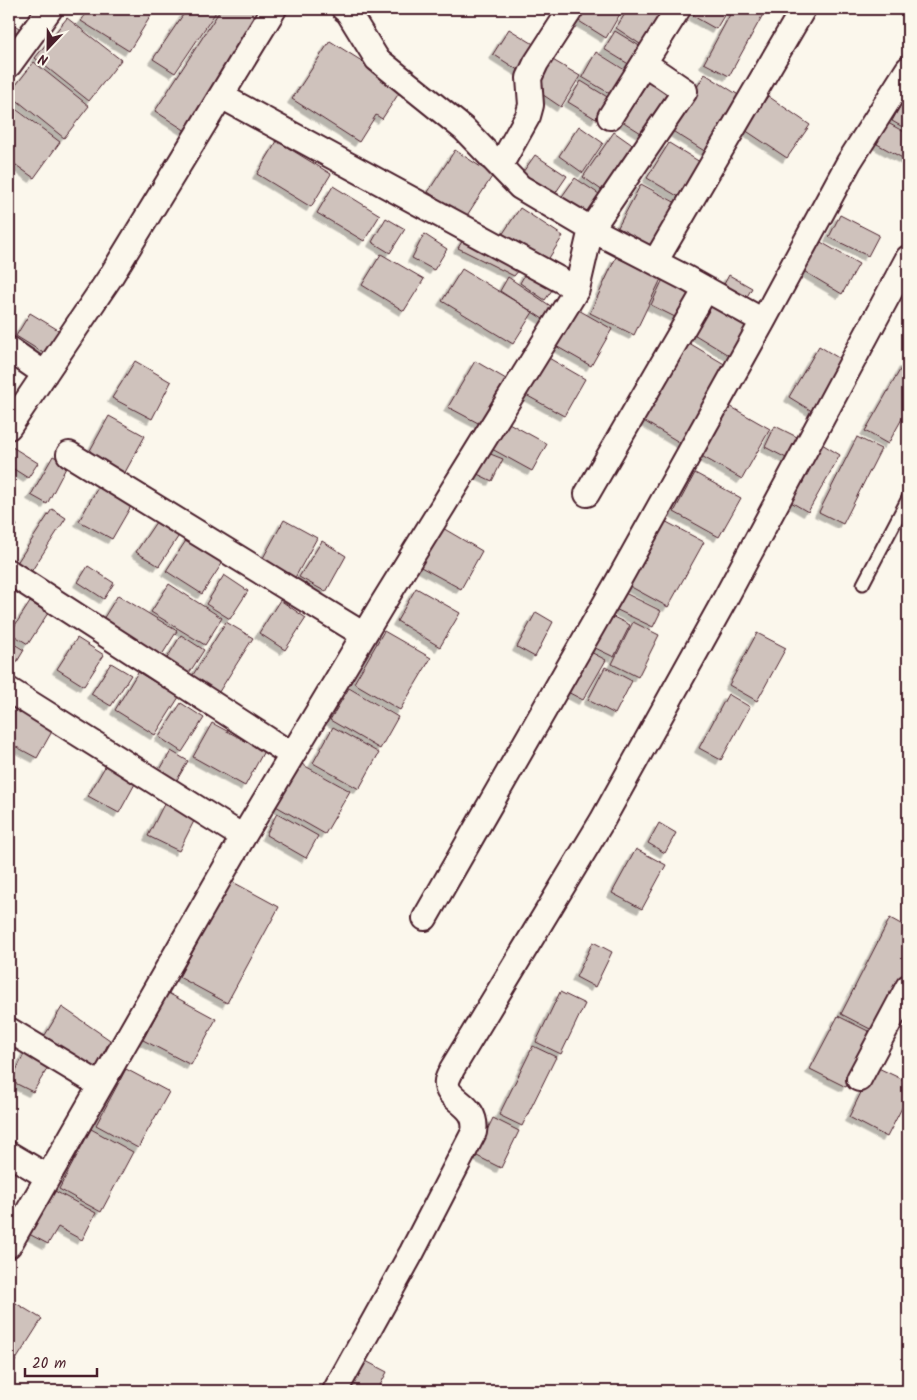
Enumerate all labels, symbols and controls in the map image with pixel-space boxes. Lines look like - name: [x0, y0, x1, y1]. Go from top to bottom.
- north arrow: [22, 22, 72, 72]
- text: N: [35, 47, 52, 71]
- scale bar: [25, 1345, 98, 1377]
- text: 20 m: [32, 1352, 66, 1376]

